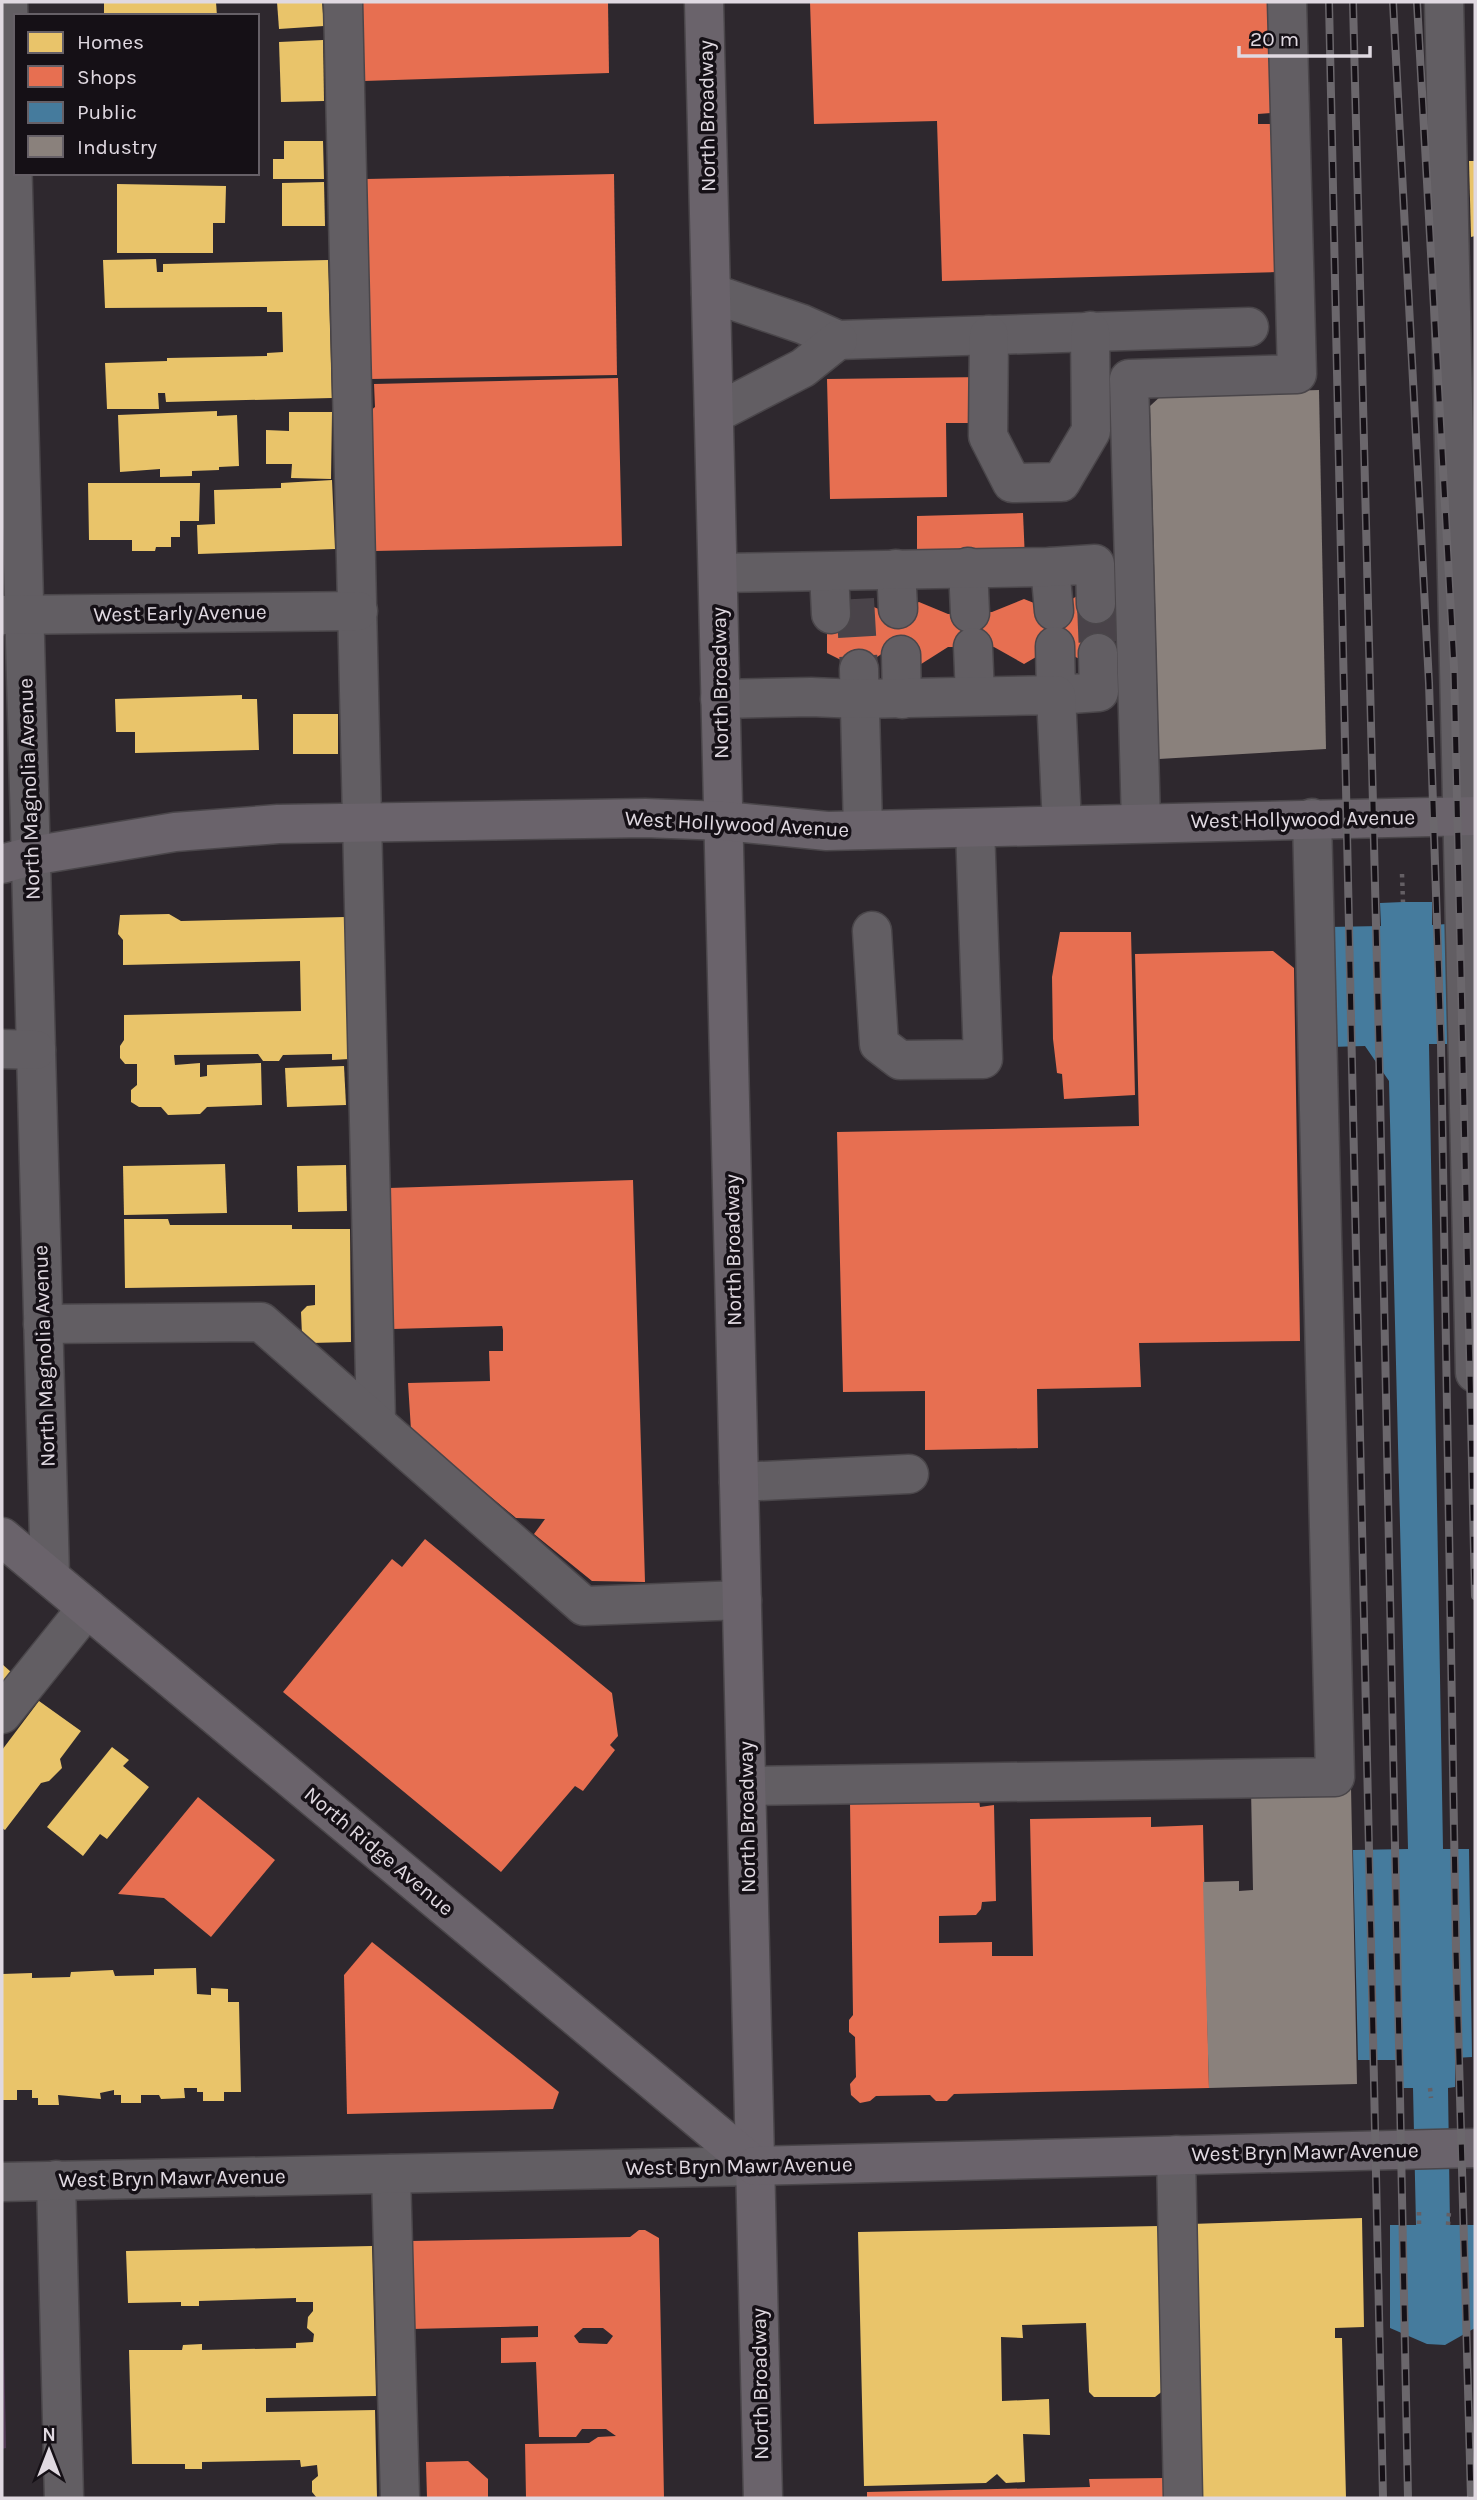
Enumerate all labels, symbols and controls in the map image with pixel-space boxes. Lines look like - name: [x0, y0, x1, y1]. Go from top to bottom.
- legend: [14, 14, 259, 175]
- scale bar: [1239, 14, 1370, 58]
- text: 20 m: [1250, 27, 1299, 51]
- text: Homes: [77, 30, 144, 54]
- street label: North Broadway: [694, 40, 720, 192]
- text: Shops: [77, 65, 137, 89]
- text: Public: [77, 100, 137, 124]
- text: Industry: [77, 135, 157, 159]
- street label: West Early Avenue: [93, 599, 267, 627]
- street label: North Broadway: [707, 607, 733, 759]
- street label: North Magnolia Avenue: [13, 678, 45, 900]
- street label: West Hollywood Avenue: [1191, 805, 1415, 833]
- street label: West Hollywood Avenue: [624, 806, 850, 842]
- street label: North Broadway: [720, 1174, 746, 1326]
- street label: North Magnolia Avenue: [28, 1245, 60, 1467]
- street label: North Broadway: [734, 1741, 760, 1893]
- street label: North Ridge Avenue: [300, 1782, 458, 1920]
- street label: West Bryn Mawr Avenue: [1191, 2138, 1419, 2166]
- street label: West Bryn Mawr Avenue: [625, 2152, 853, 2180]
- street label: West Bryn Mawr Avenue: [58, 2164, 286, 2192]
- street label: North Broadway: [747, 2308, 773, 2460]
- north arrow: [14, 2416, 84, 2486]
- text: N: [42, 2424, 56, 2446]

